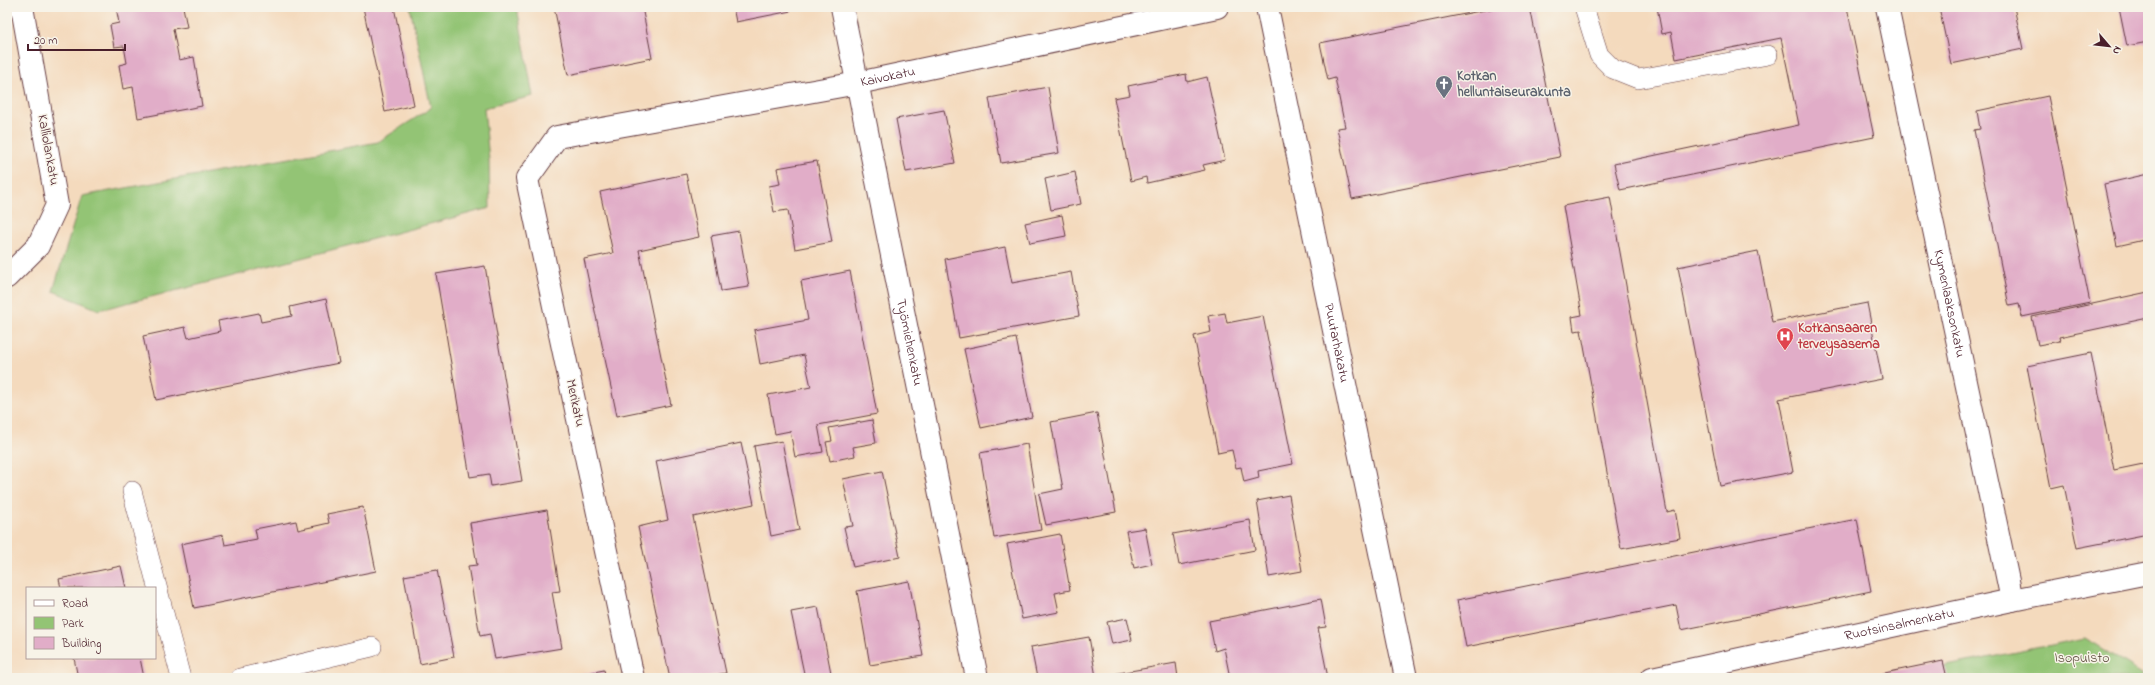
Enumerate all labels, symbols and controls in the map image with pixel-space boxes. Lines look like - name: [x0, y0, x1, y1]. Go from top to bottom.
- scale bar: [28, 26, 125, 52]
- north arrow: [2089, 26, 2129, 66]
- text: 20 m: [34, 32, 57, 50]
- text: N: [2108, 43, 2126, 57]
- street label: Kaivokatu: [858, 61, 917, 93]
- place label: Kotkan helluntaiseurakunta: [1457, 66, 1571, 103]
- church icon: Kotkan helluntaiseurakunta: [1434, 74, 1454, 99]
- street label: Kalliolankatu: [31, 113, 65, 187]
- street label: Kymenlaaksonkatu: [1928, 248, 1971, 359]
- street label: Työmiehenkatu: [890, 297, 928, 388]
- street label: Puutarhakatu: [1318, 301, 1355, 384]
- place label: Kotkansaaren terveysasema: [1797, 318, 1880, 357]
- hospital icon: Kotkansaaren terveysasema: [1775, 326, 1795, 351]
- street label: Merikatu: [560, 377, 590, 429]
- legend: [26, 587, 156, 659]
- text: Road: [62, 595, 88, 613]
- street label: Ruotsinsalmenkatu: [1842, 602, 1956, 647]
- text: Park: [62, 615, 84, 633]
- text: Building: [61, 635, 101, 654]
- park label: Isopuisto: [2055, 648, 2109, 669]

